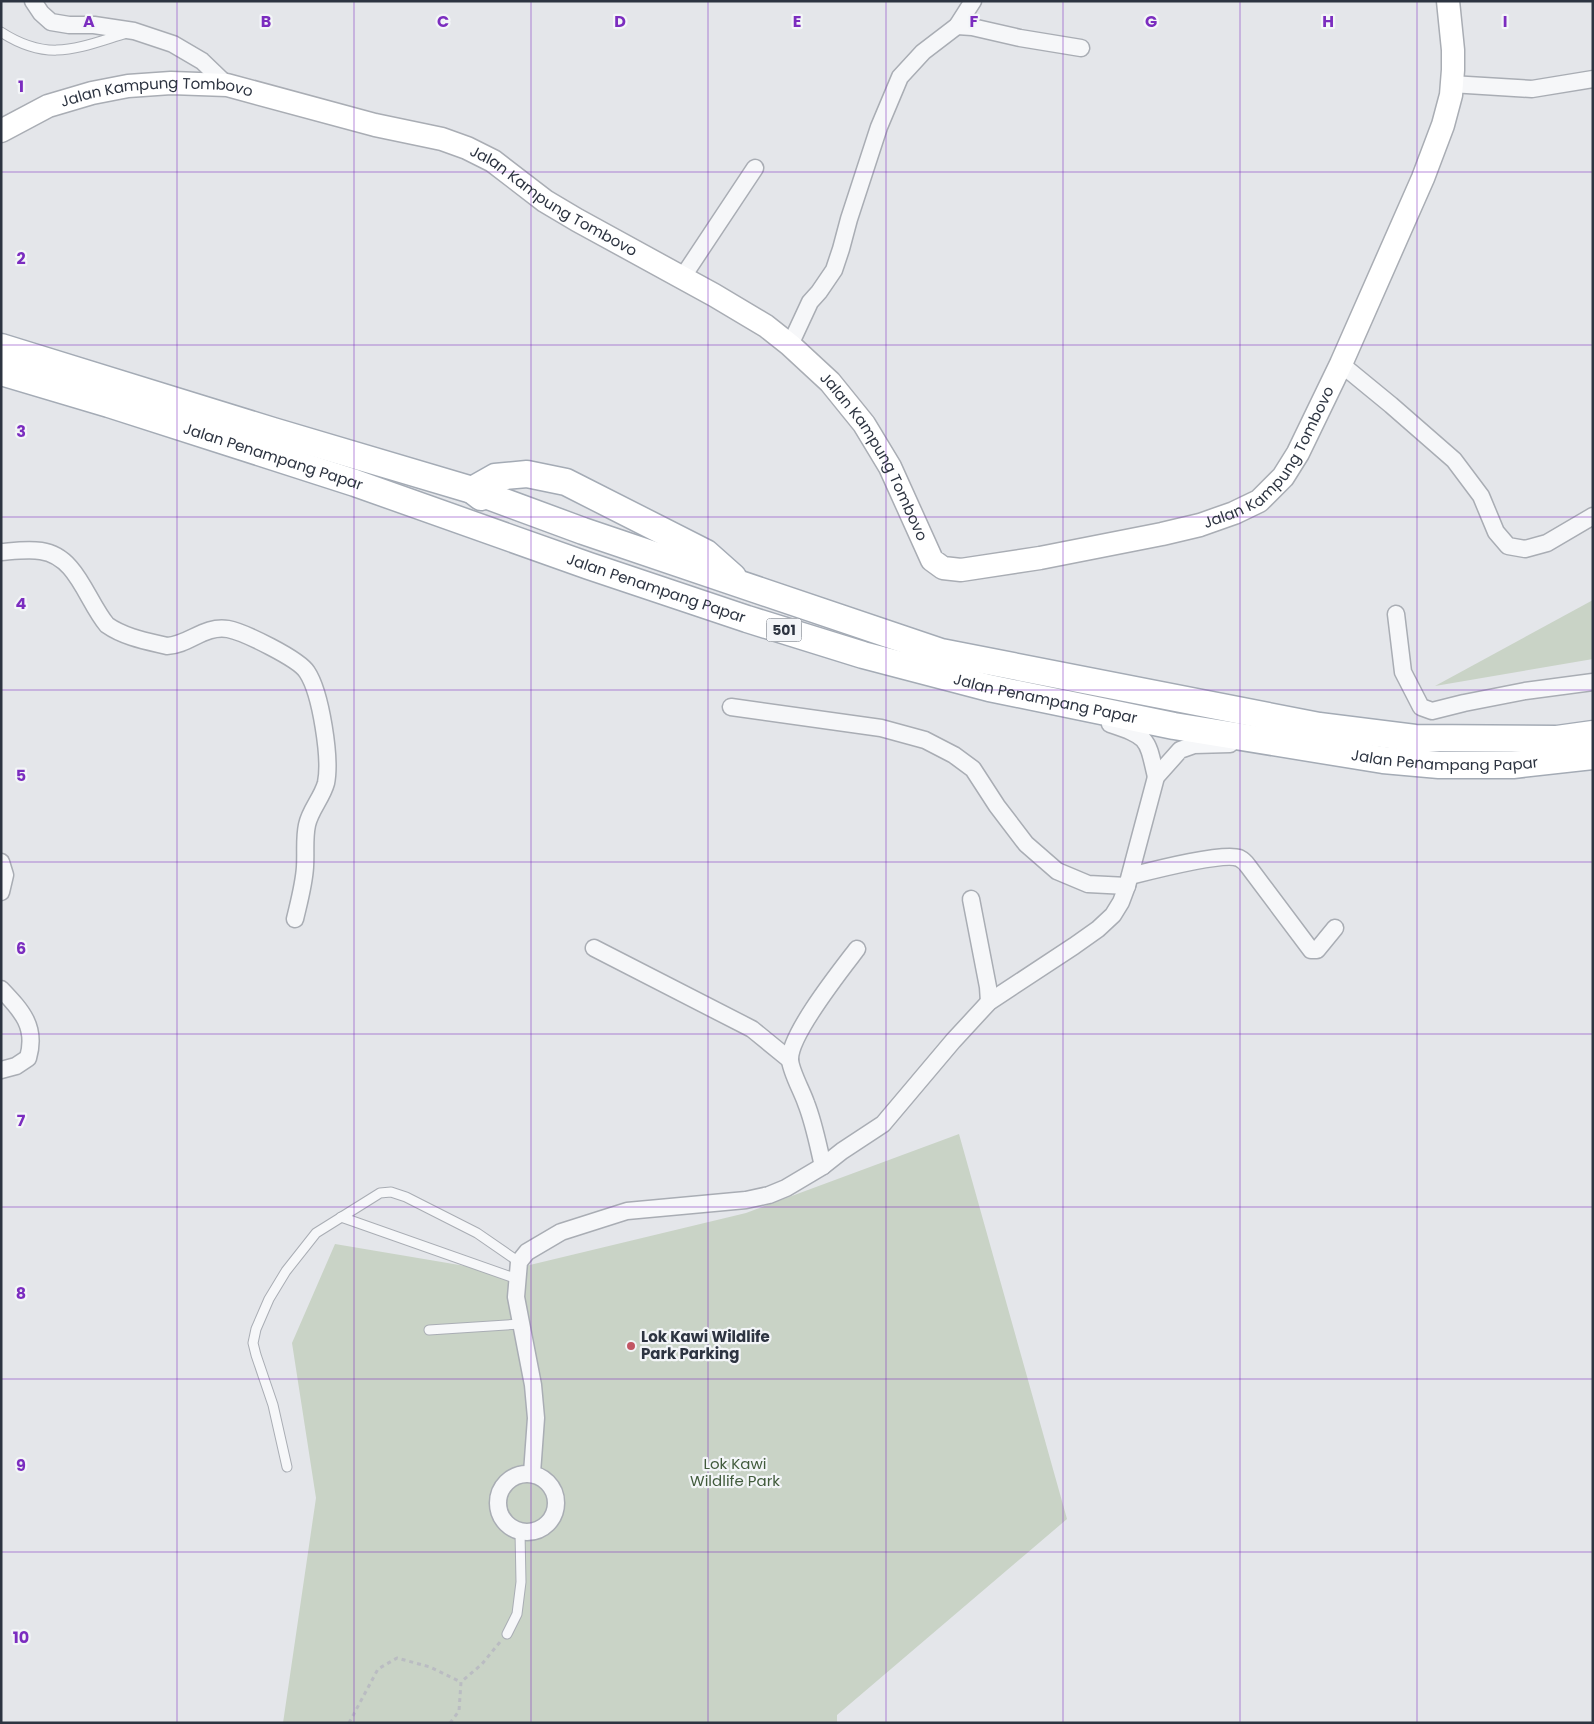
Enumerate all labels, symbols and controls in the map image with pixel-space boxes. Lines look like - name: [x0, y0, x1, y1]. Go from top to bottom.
- text: A: [83, 10, 95, 33]
- text: B: [261, 10, 271, 33]
- text: C: [437, 10, 449, 33]
- text: D: [614, 10, 626, 33]
- text: E: [793, 10, 801, 33]
- text: F: [970, 10, 979, 33]
- text: G: [1145, 10, 1157, 33]
- text: H: [1322, 10, 1334, 33]
- text: I: [1503, 10, 1507, 33]
- street label: Jalan Kampung Tombovo: [58, 72, 255, 112]
- text: 1: [18, 75, 24, 98]
- street label: Jalan Kampung Tombovo: [466, 140, 641, 261]
- text: 2: [16, 247, 26, 270]
- street label: Jalan Kampung Tombovo: [816, 367, 933, 544]
- street label: Jalan Kampung Tombovo: [1200, 383, 1339, 533]
- street label: Jalan Penampang Papar: [181, 418, 366, 495]
- text: 3: [16, 420, 26, 443]
- street label: Jalan Penampang Papar: [564, 548, 749, 628]
- text: 4: [16, 592, 27, 615]
- road number: 501: [766, 618, 802, 642]
- street label: Jalan Penampang Papar: [951, 668, 1140, 728]
- street label: Jalan Penampang Papar: [1350, 744, 1540, 775]
- text: 5: [16, 764, 26, 787]
- text: 6: [16, 937, 26, 960]
- text: 7: [17, 1109, 26, 1132]
- text: 8: [16, 1282, 26, 1305]
- place label: Lok Kawi Wildlife Park Parking: [641, 1326, 770, 1364]
- marker: Lok Kawi Wildlife Park Parking: [625, 1340, 637, 1352]
- park label: Lok Kawi Wildlife Park: [690, 1453, 780, 1491]
- text: 9: [16, 1454, 26, 1477]
- text: 10: [13, 1626, 29, 1649]

